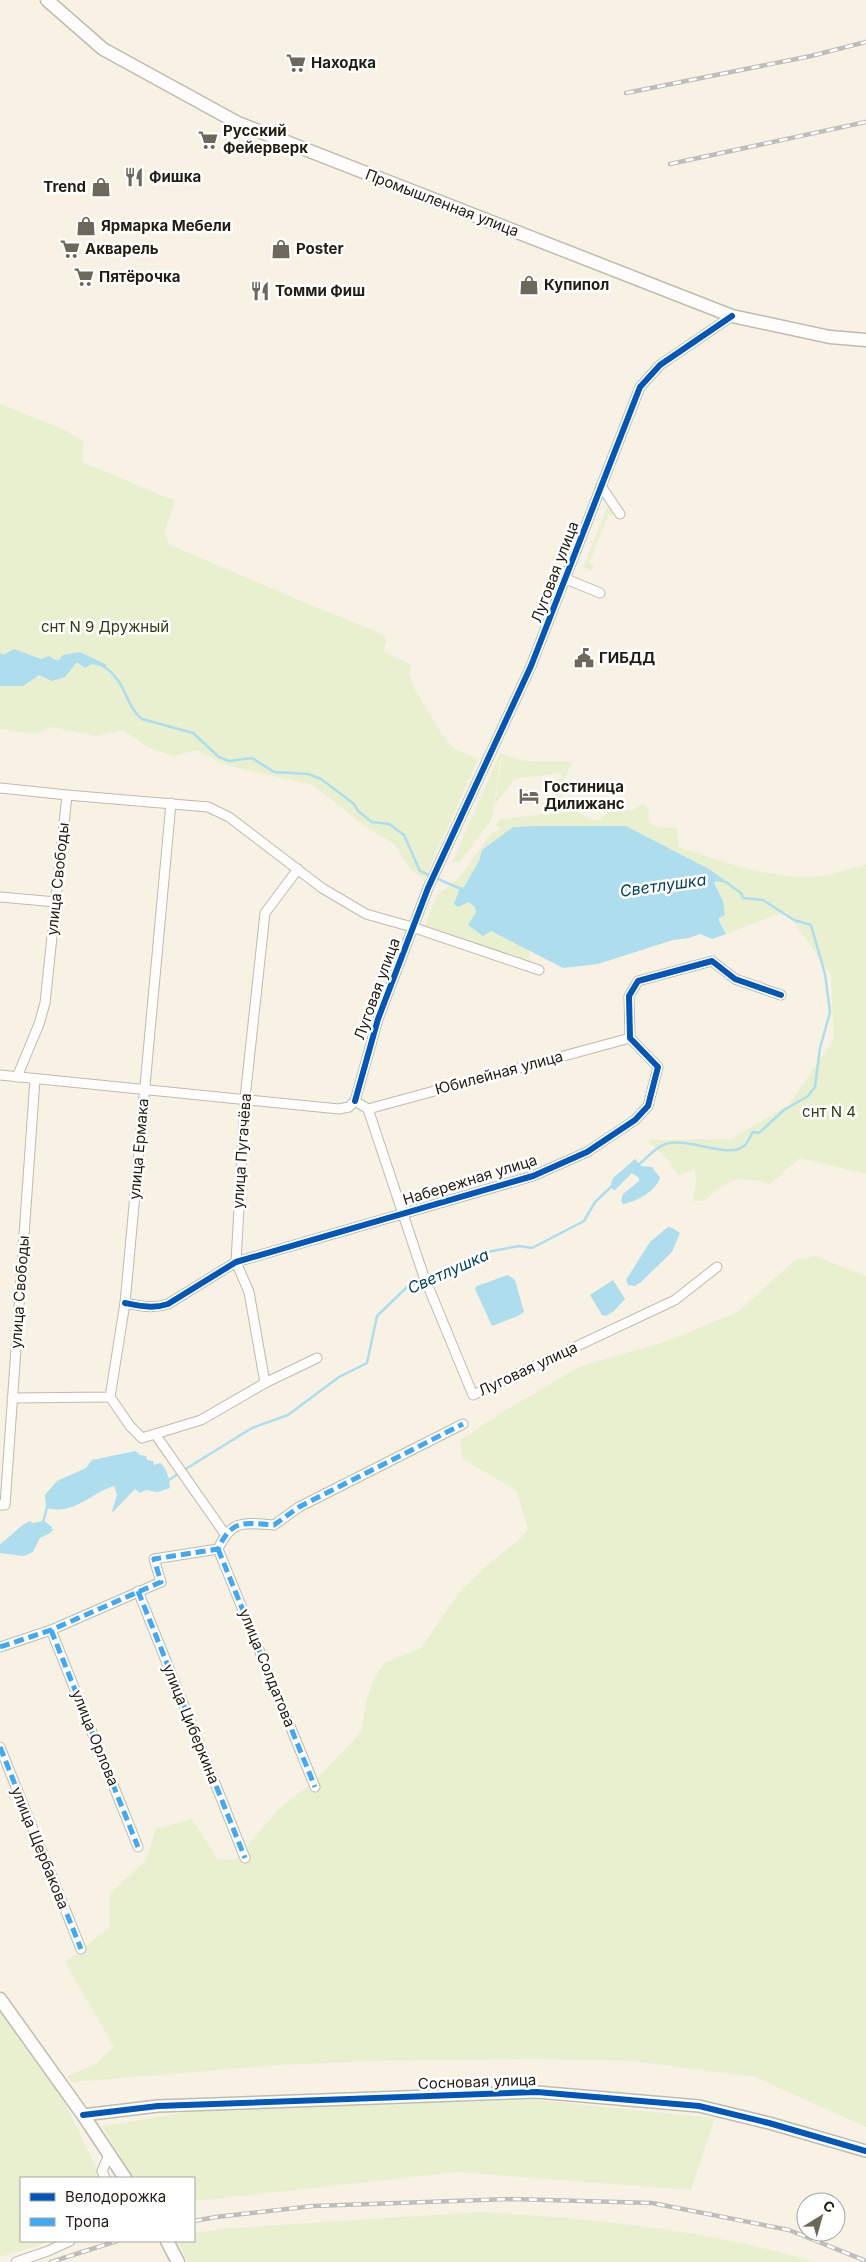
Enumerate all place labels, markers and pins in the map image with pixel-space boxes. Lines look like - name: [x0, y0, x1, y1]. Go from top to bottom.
- supermarket icon: Находка: [285, 52, 307, 74]
- place label: Находка: [311, 53, 376, 72]
- place label: Русский Фейерверк: [223, 121, 308, 157]
- supermarket icon: Русский Фейерверк: [197, 129, 219, 151]
- restaurant icon: Фишка: [123, 166, 145, 188]
- place label: Фишка: [149, 167, 201, 186]
- shop icon: Trend: [90, 176, 112, 198]
- place label: Trend: [43, 177, 86, 196]
- shop icon: Ярмарка Мебели: [75, 215, 97, 237]
- place label: Ярмарка Мебели: [101, 216, 231, 235]
- supermarket icon: Акварель: [59, 238, 81, 260]
- shop icon: Poster: [270, 238, 292, 260]
- place label: Акварель: [85, 239, 159, 258]
- place label: Poster: [296, 239, 344, 258]
- supermarket icon: Пятёрочка: [73, 266, 95, 288]
- place label: Пятёрочка: [99, 267, 180, 286]
- shop icon: Купипол: [518, 274, 540, 296]
- place label: Купипол: [544, 275, 609, 294]
- restaurant icon: Томми Фиш: [249, 280, 271, 302]
- place label: Томми Фиш: [275, 281, 365, 300]
- public building icon: ГИБДД: [573, 647, 595, 669]
- place label: ГИБДД: [599, 648, 655, 667]
- place label: Гостиница Дилижанс: [544, 777, 625, 813]
- hotel icon: Гостиница Дилижанс: [518, 785, 540, 807]

